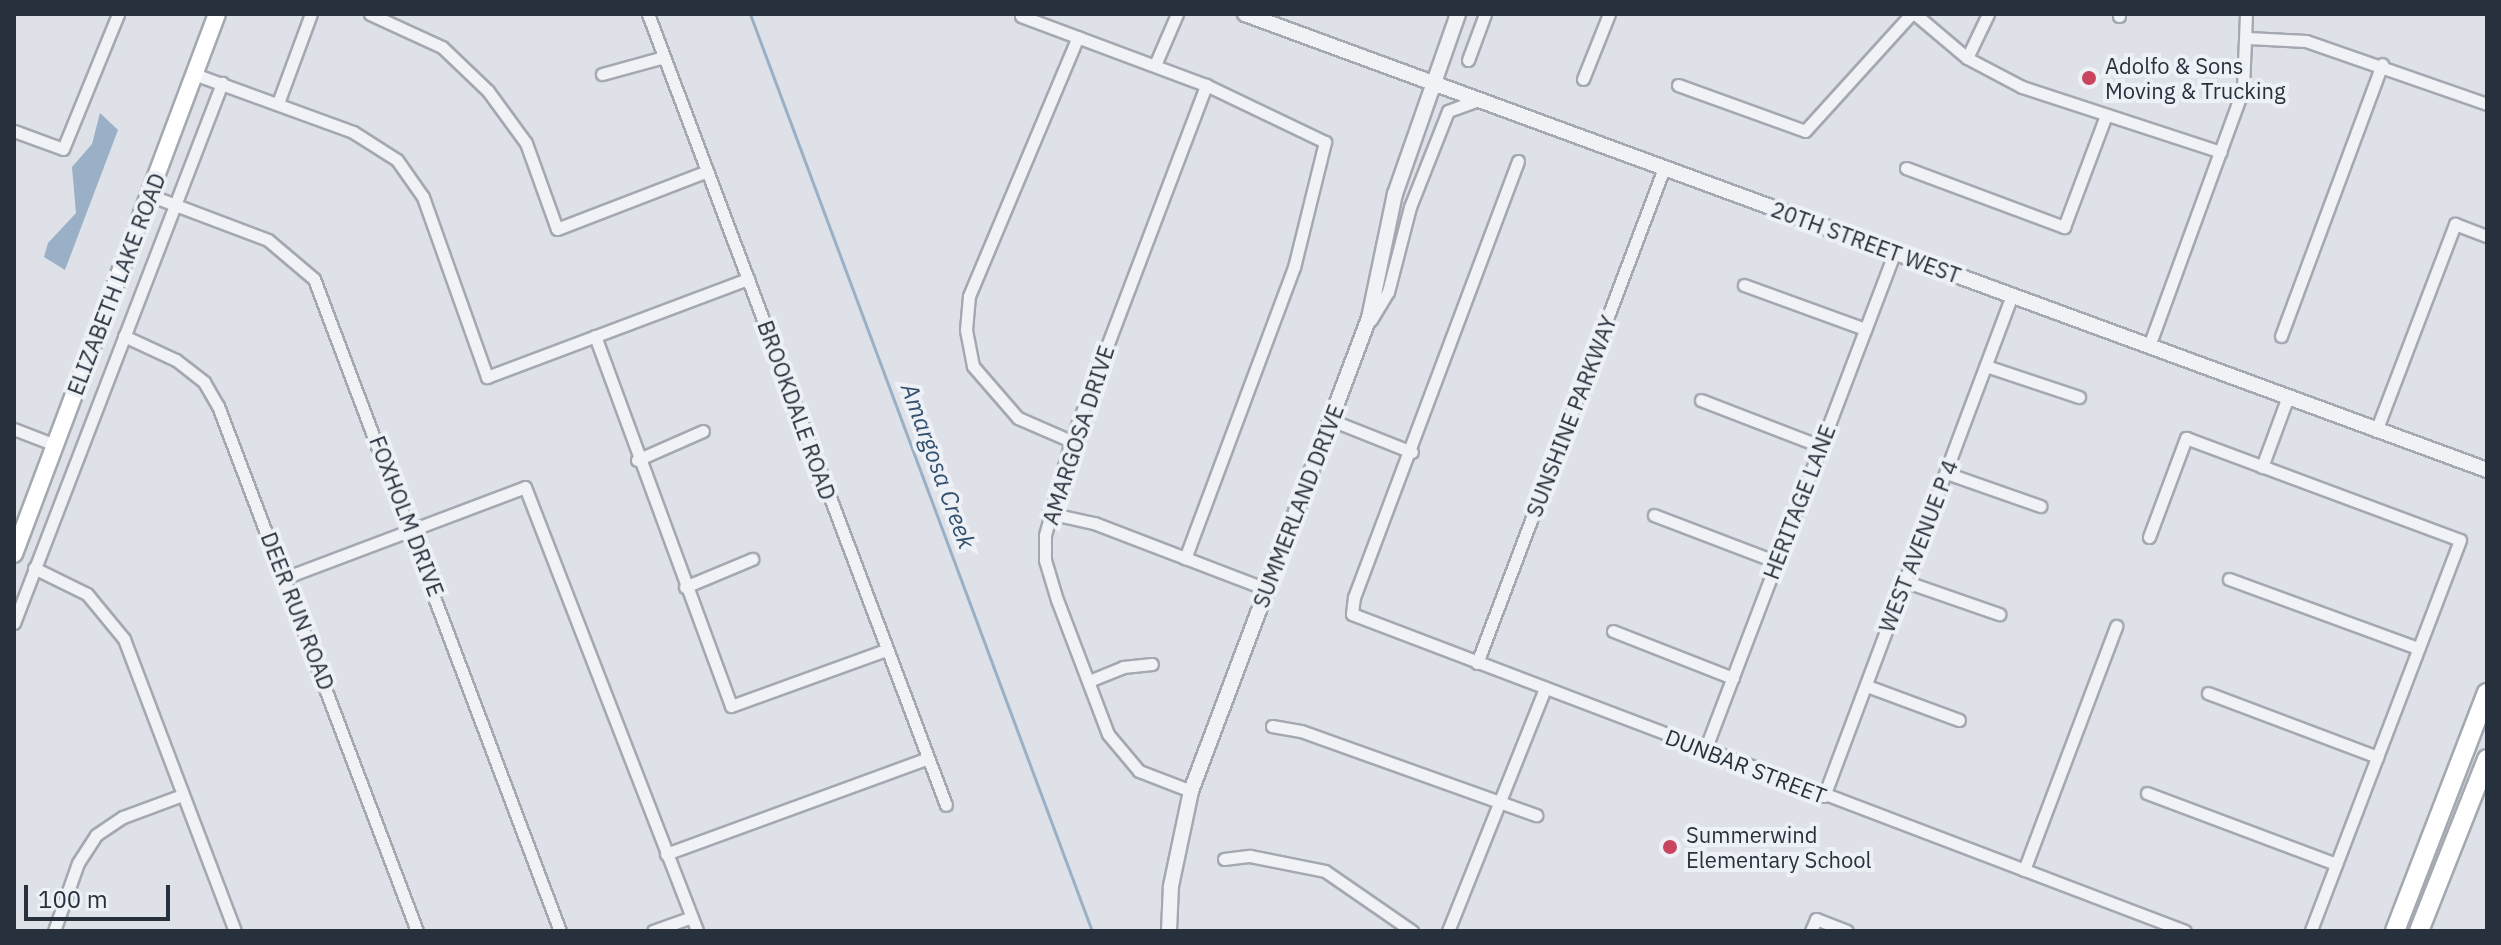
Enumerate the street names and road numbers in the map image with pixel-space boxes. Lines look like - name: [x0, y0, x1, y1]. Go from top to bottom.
- street label: ELIZABETH LAKE ROAD: [61, 169, 171, 399]
- street label: 20TH STREET WEST: [1768, 195, 1964, 289]
- street label: SUNSHINE PARKWAY: [1520, 312, 1622, 520]
- street label: BROOKDALE ROAD: [752, 317, 842, 503]
- street label: AMARGOSA DRIVE: [1037, 342, 1119, 528]
- street label: SUMMERLAND DRIVE: [1247, 401, 1349, 611]
- street label: HERITAGE LANE: [1757, 421, 1841, 583]
- street label: FOXHOLM DRIVE: [364, 432, 450, 600]
- street label: WEST AVENUE P 4: [1873, 456, 1963, 636]
- street label: DEER RUN ROAD: [256, 528, 340, 694]
- street label: DUNBAR STREET: [1662, 723, 1830, 809]

